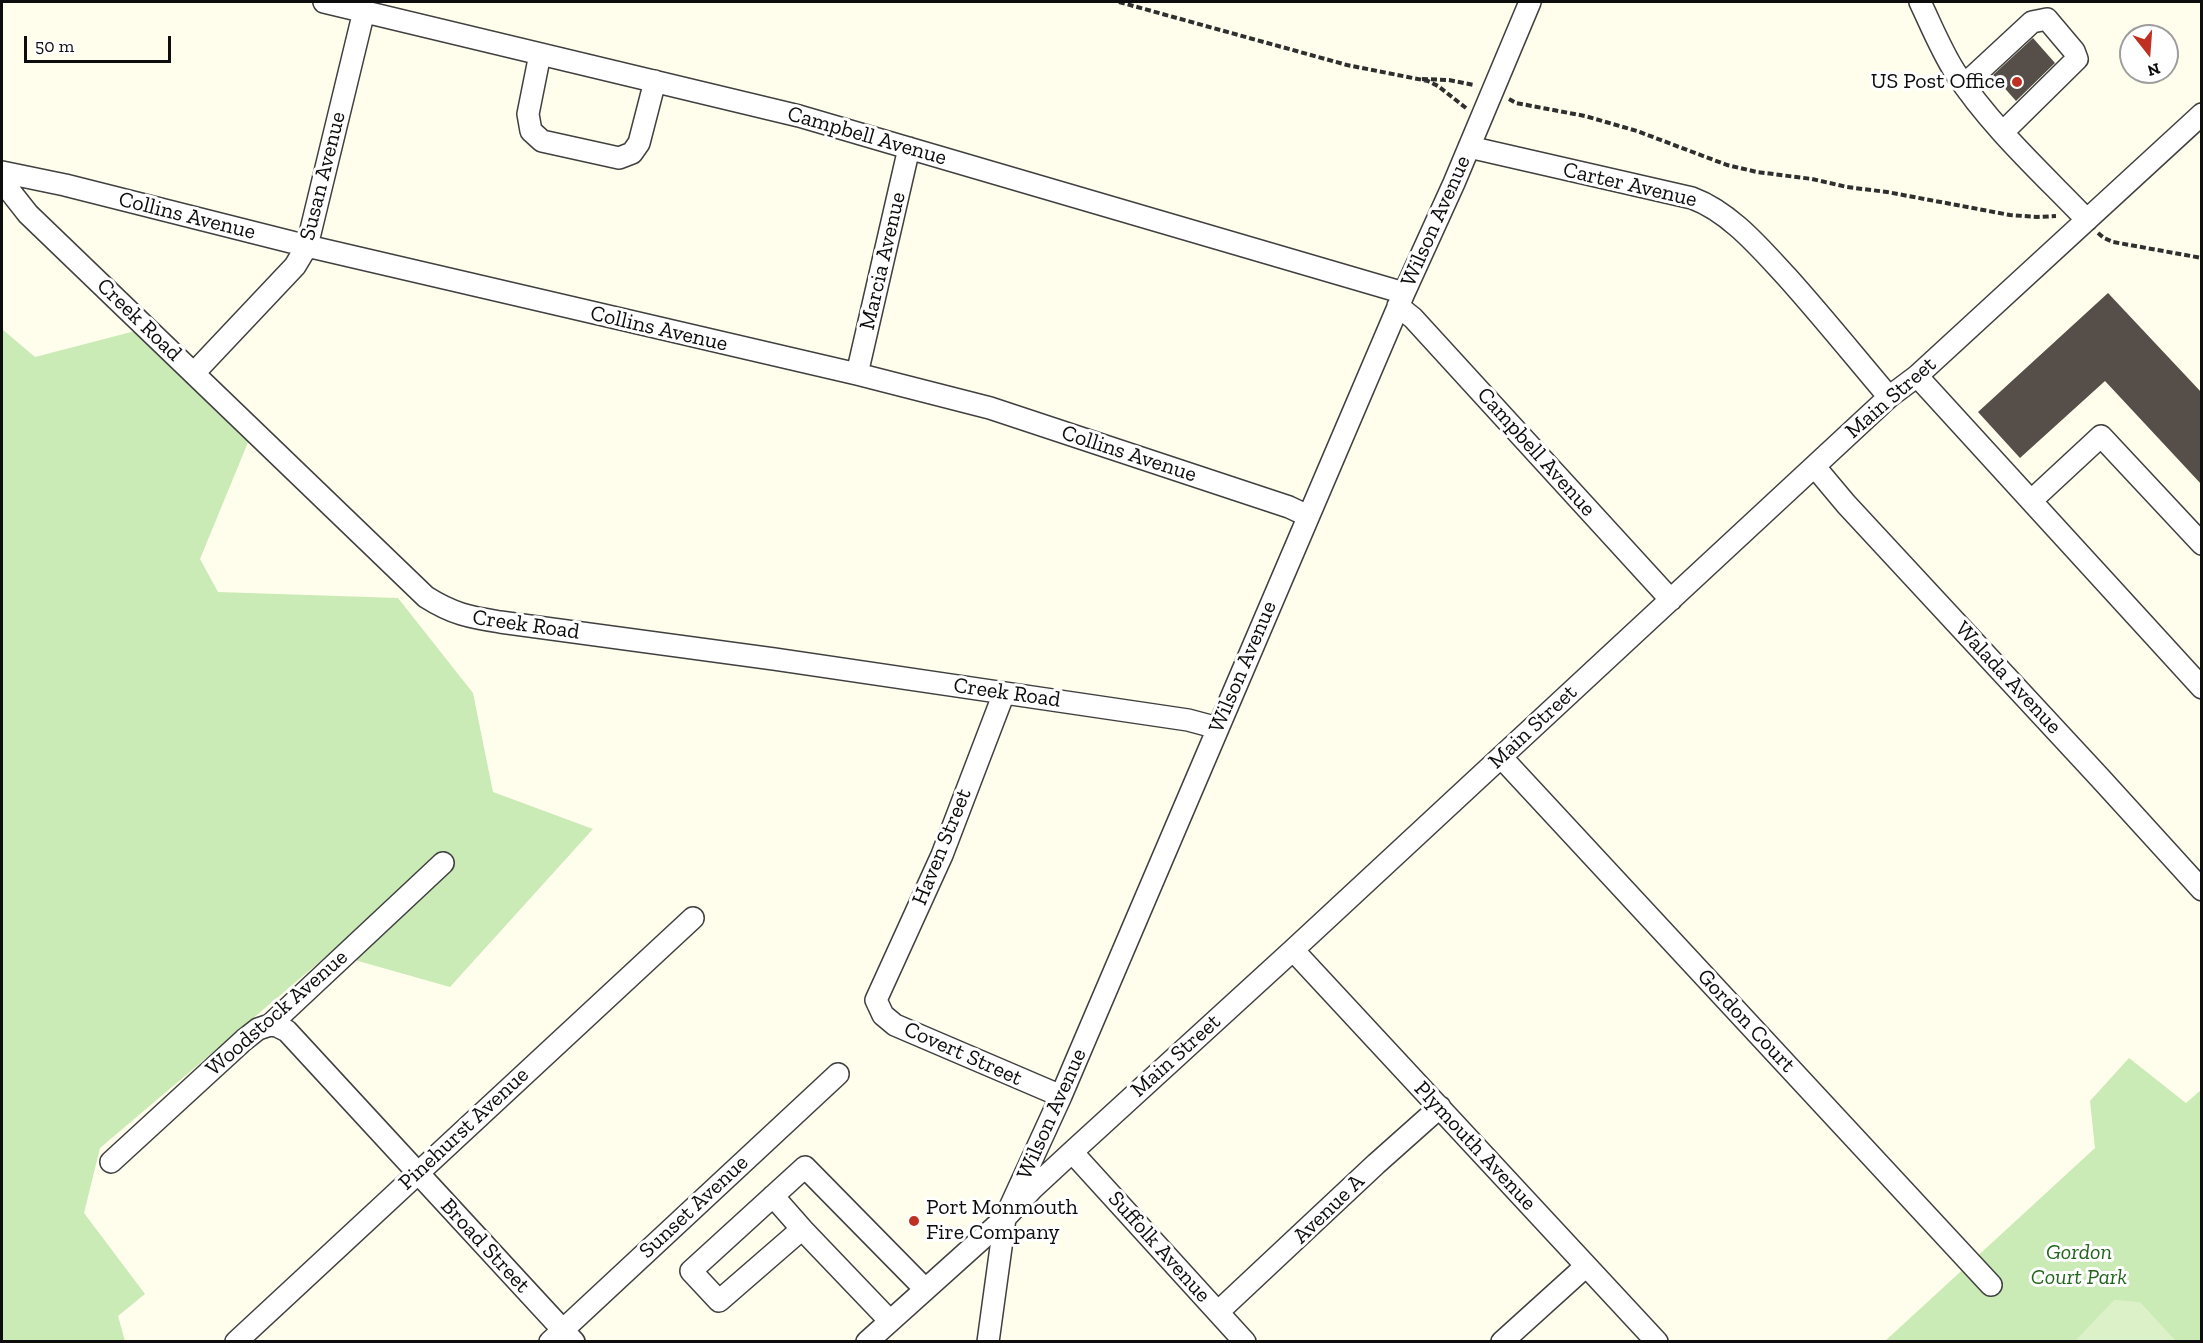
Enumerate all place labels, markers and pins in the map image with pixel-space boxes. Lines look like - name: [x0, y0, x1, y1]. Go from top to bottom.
- place label: US Post Office: [1871, 69, 2005, 95]
- marker: US Post Office: [2010, 75, 2024, 89]
- place label: Port Monmouth Fire Company: [926, 1195, 1078, 1246]
- marker: Port Monmouth Fire Company: [907, 1214, 921, 1228]

